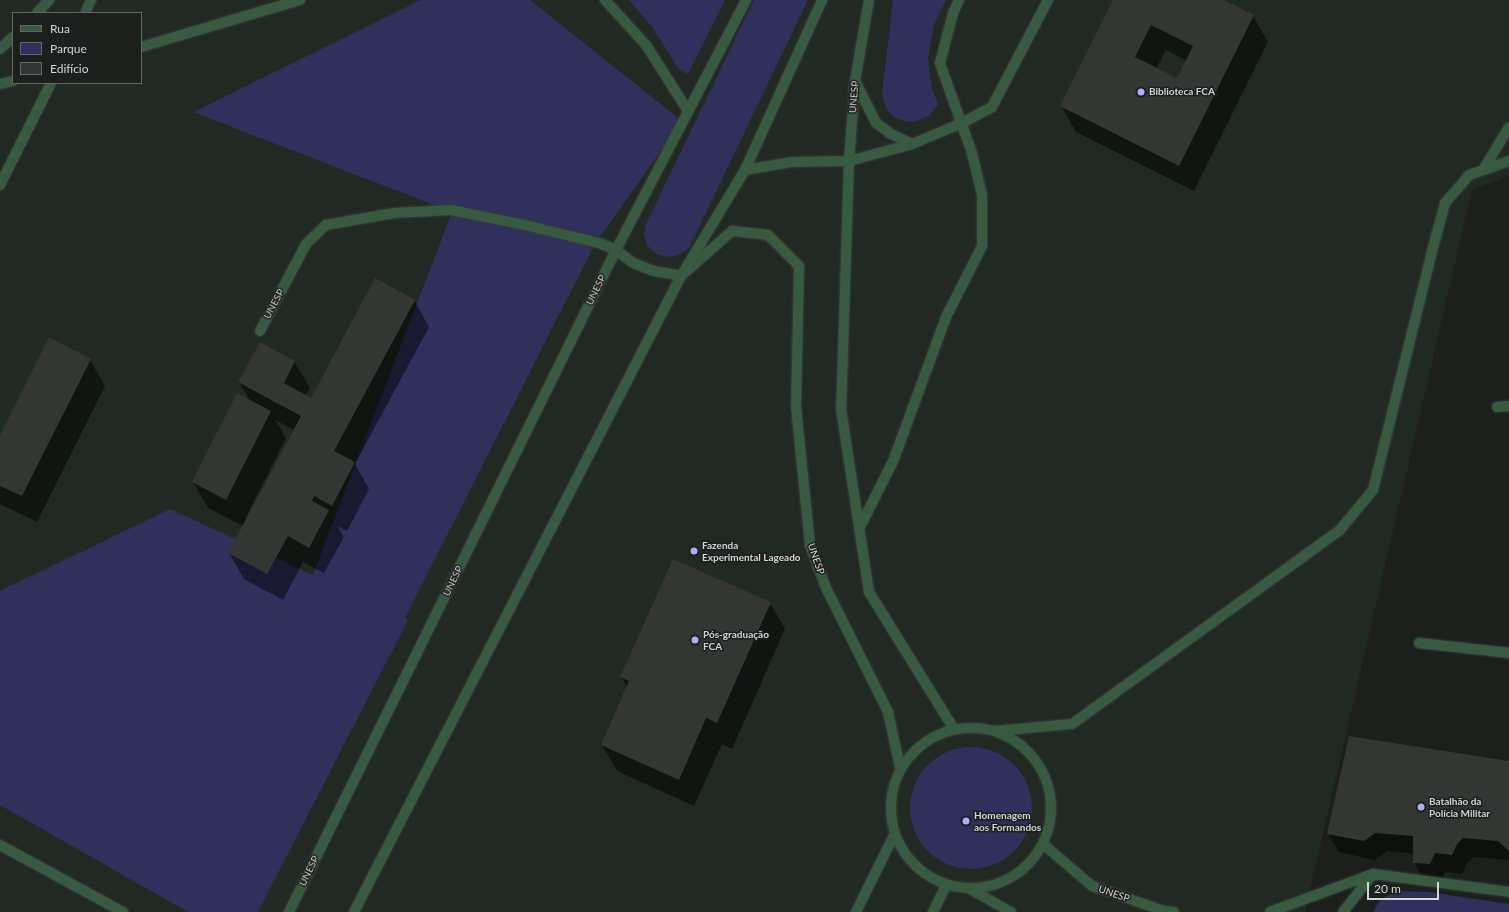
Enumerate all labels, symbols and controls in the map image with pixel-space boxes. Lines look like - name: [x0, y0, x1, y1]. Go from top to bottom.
- legend: [12, 12, 142, 84]
- text: Rua: [50, 21, 70, 36]
- text: Parque: [50, 41, 87, 56]
- text: Edifício: [50, 61, 89, 76]
- street label: UNESP: [847, 80, 861, 114]
- place label: Biblioteca FCA: [1149, 86, 1215, 98]
- marker: Biblioteca FCA: [1136, 87, 1146, 97]
- street label: UNESP: [584, 273, 608, 307]
- street label: UNESP: [261, 287, 287, 321]
- place label: Fazenda Experimental Lageado: [702, 539, 801, 562]
- street label: UNESP: [805, 542, 827, 576]
- marker: Fazenda Experimental Lageado: [689, 546, 699, 556]
- street label: UNESP: [441, 564, 465, 598]
- place label: Pós-graduação FCA: [703, 628, 769, 652]
- marker: Pós-graduação FCA: [690, 635, 700, 645]
- place label: Batalhão da Polícia Militar: [1429, 795, 1490, 818]
- marker: Batalhão da Polícia Militar: [1416, 802, 1426, 812]
- place label: Homenagem aos Formandos: [974, 809, 1041, 832]
- marker: Homenagem aos Formandos: [961, 816, 971, 826]
- street label: UNESP: [297, 854, 321, 888]
- scale bar: [1369, 874, 1441, 900]
- text: 20 m: [1374, 881, 1401, 896]
- street label: UNESP: [1097, 883, 1131, 905]

